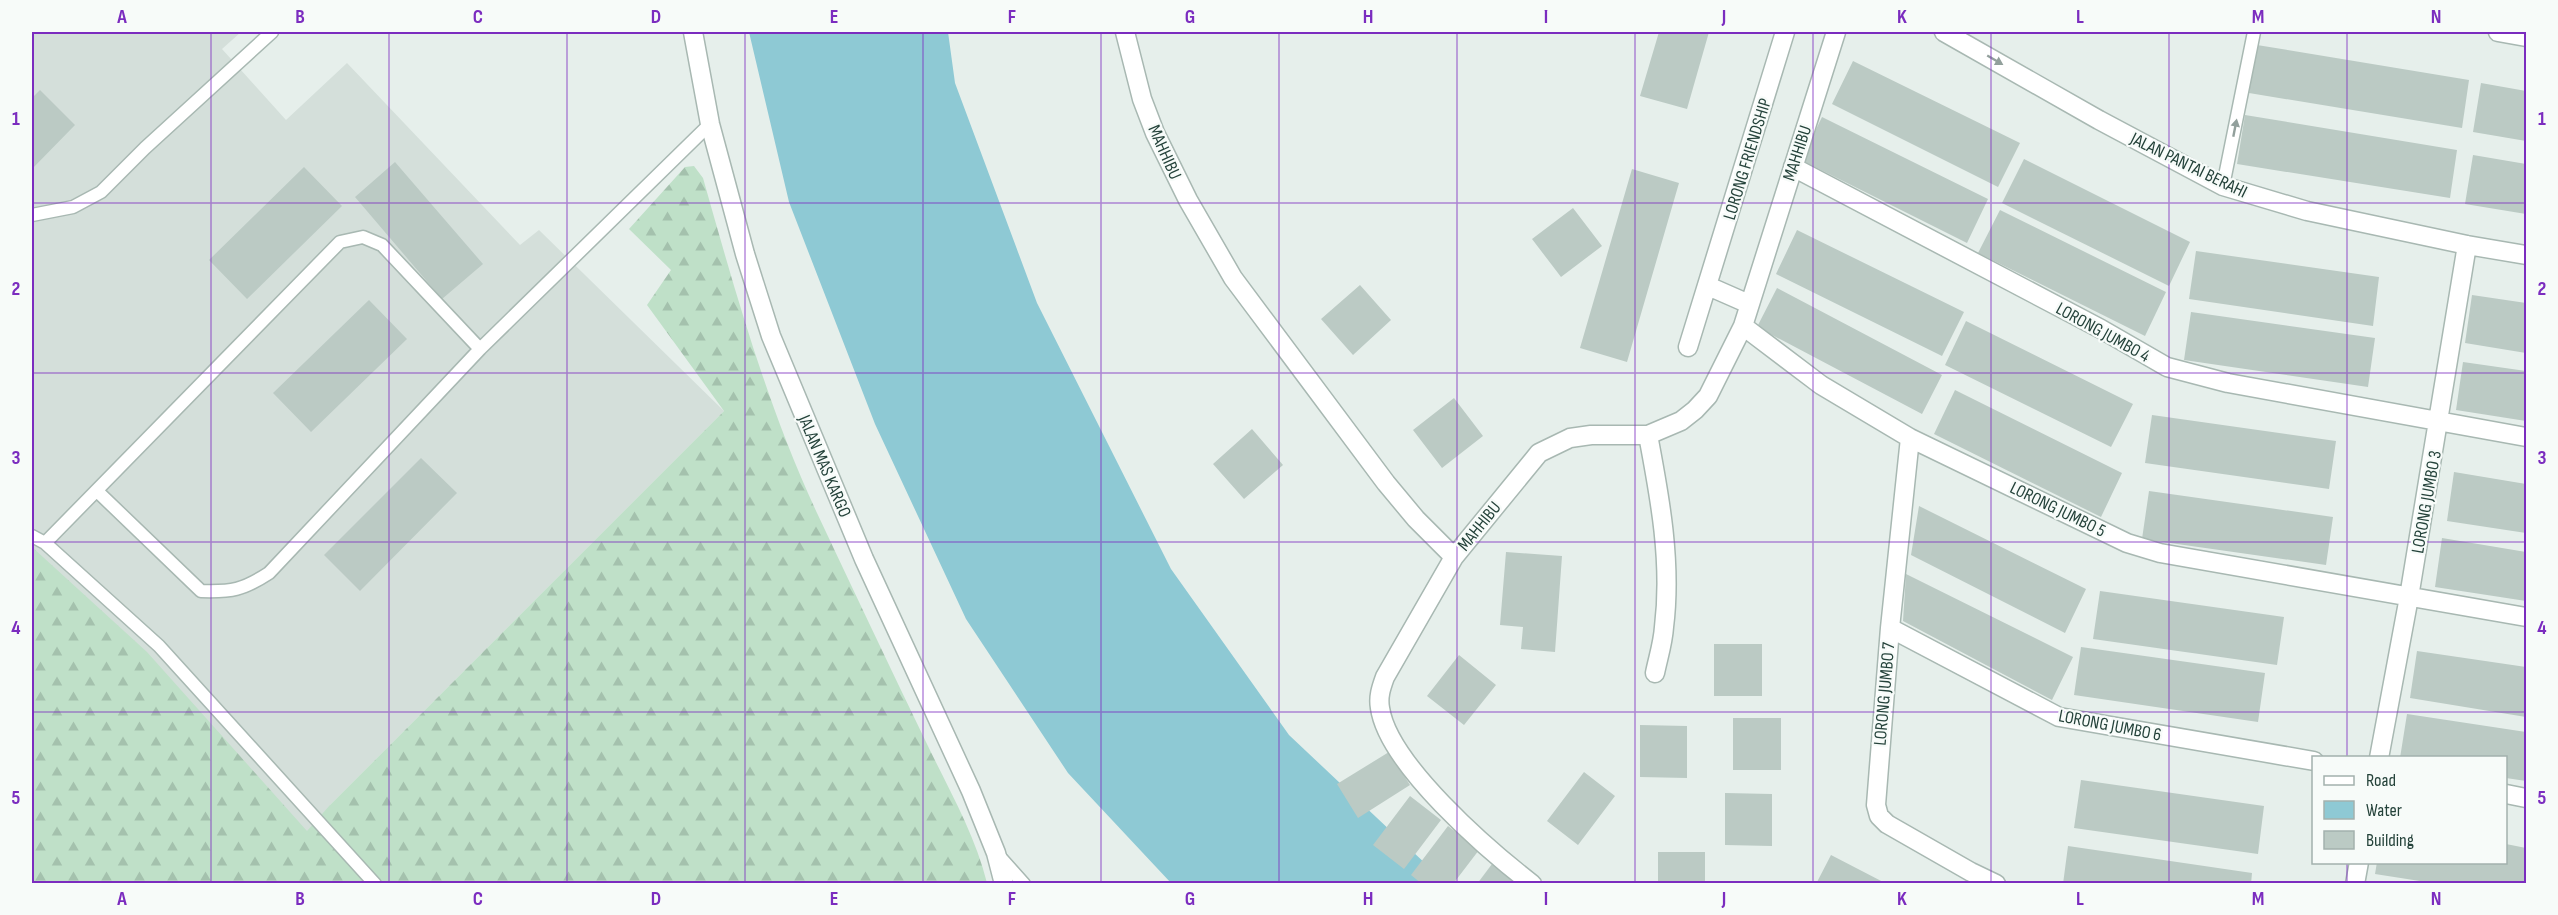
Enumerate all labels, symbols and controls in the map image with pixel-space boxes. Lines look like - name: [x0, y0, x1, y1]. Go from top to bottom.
- text: A: [116, 5, 127, 29]
- text: B: [295, 5, 305, 29]
- text: C: [473, 5, 483, 29]
- text: D: [651, 5, 661, 29]
- text: E: [830, 5, 838, 29]
- text: F: [1008, 5, 1016, 29]
- text: G: [1185, 5, 1195, 29]
- text: H: [1363, 5, 1373, 29]
- text: I: [1544, 5, 1548, 29]
- text: J: [1721, 5, 1726, 29]
- text: K: [1897, 5, 1907, 29]
- text: L: [2076, 5, 2084, 29]
- text: M: [2252, 5, 2264, 29]
- text: N: [2431, 5, 2441, 29]
- one-way arrow: [1986, 55, 2003, 65]
- street label: LORONG FRIENDSHIP: [1719, 96, 1776, 222]
- text: 1: [12, 107, 20, 131]
- text: 1: [2538, 107, 2546, 131]
- one-way arrow: [2231, 118, 2240, 137]
- street label: MAHHIBU: [1143, 122, 1186, 183]
- street label: MAHHIBU: [1779, 123, 1816, 184]
- street label: JALAN PANTAI BERAHI: [2126, 128, 2250, 203]
- text: 2: [12, 277, 20, 301]
- text: 2: [2538, 277, 2546, 301]
- street label: LORONG JUMBO 4: [2052, 298, 2154, 367]
- street label: JALAN MAS KARGO: [793, 411, 855, 520]
- text: 3: [12, 446, 21, 470]
- text: 3: [2538, 446, 2547, 470]
- street label: LORONG JUMBO 3: [2407, 449, 2446, 555]
- street label: LORONG JUMBO 5: [2007, 477, 2109, 542]
- street label: MAHHIBU: [1453, 497, 1506, 555]
- text: 4: [11, 616, 21, 640]
- text: 4: [2537, 616, 2547, 640]
- street label: LORONG JUMBO 7: [1870, 641, 1900, 747]
- street label: LORONG JUMBO 6: [2057, 705, 2163, 746]
- legend: [2312, 756, 2507, 864]
- text: Road: [2366, 770, 2396, 791]
- text: 5: [12, 786, 21, 810]
- text: 5: [2538, 786, 2547, 810]
- text: Water: [2366, 800, 2402, 821]
- text: Building: [2366, 830, 2414, 851]
- text: A: [116, 887, 127, 911]
- text: B: [295, 887, 305, 911]
- text: C: [473, 887, 483, 911]
- text: D: [651, 887, 661, 911]
- text: E: [830, 887, 838, 911]
- text: F: [1008, 887, 1016, 911]
- text: G: [1185, 887, 1195, 911]
- text: H: [1363, 887, 1373, 911]
- text: I: [1544, 887, 1548, 911]
- text: J: [1721, 887, 1726, 911]
- text: K: [1897, 887, 1907, 911]
- text: L: [2076, 887, 2084, 911]
- text: M: [2252, 887, 2264, 911]
- text: N: [2431, 887, 2441, 911]

